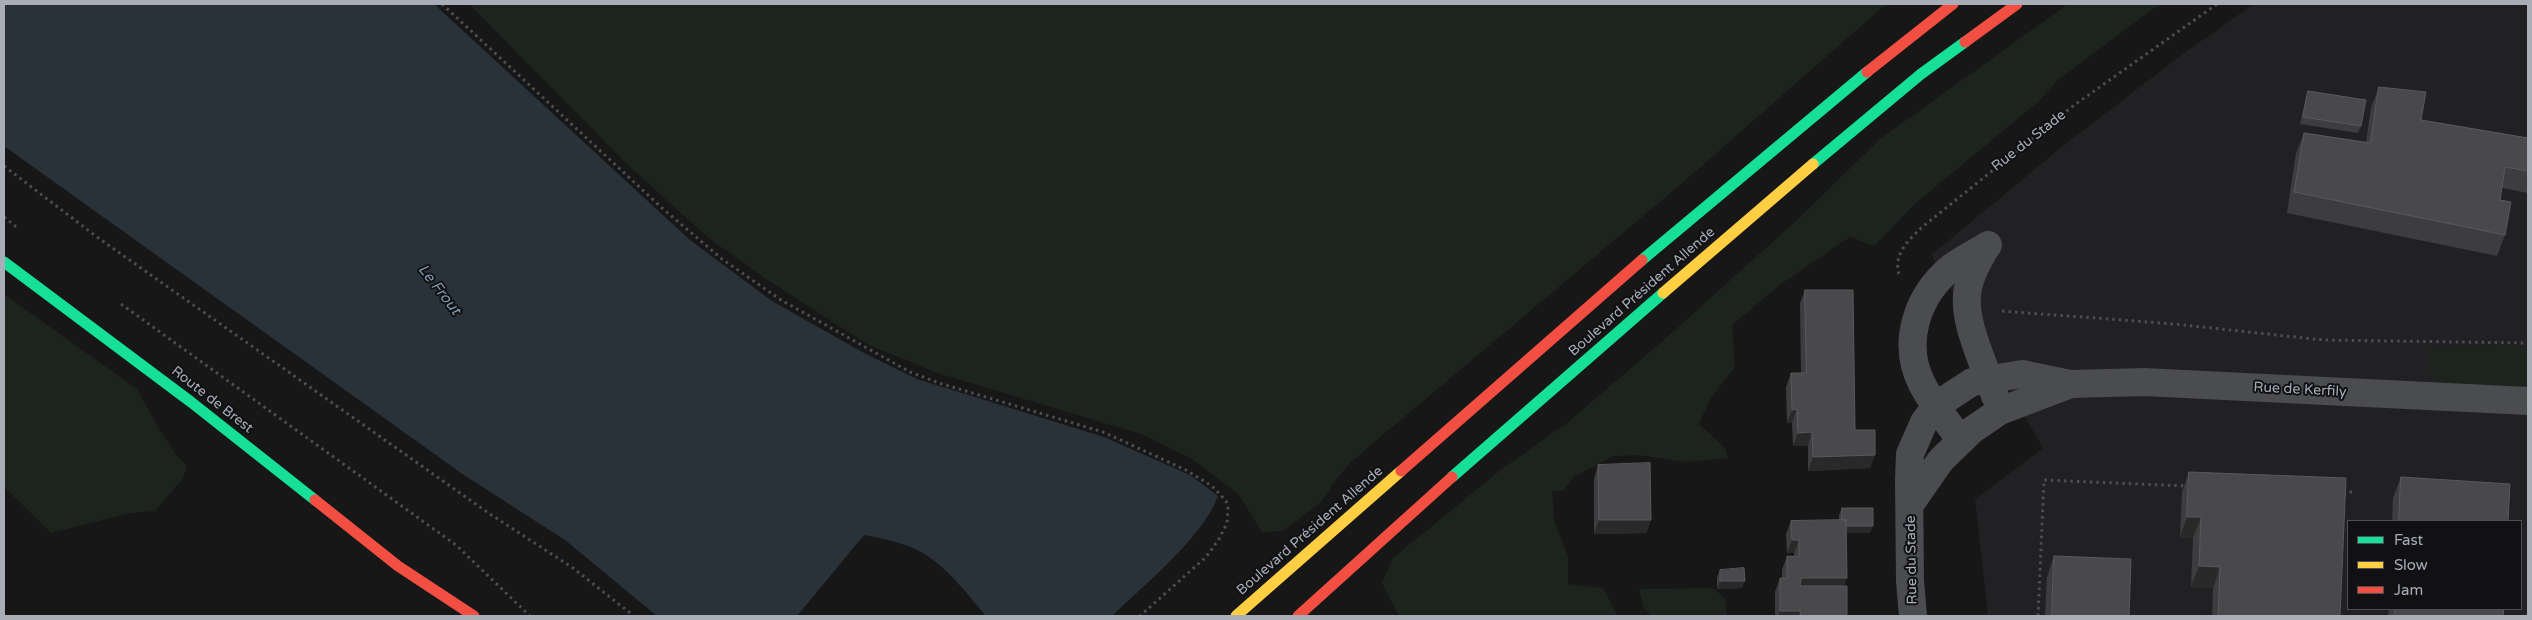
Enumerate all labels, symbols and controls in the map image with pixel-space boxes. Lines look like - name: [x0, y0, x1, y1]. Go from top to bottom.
- street label: Rue du Stade: [1989, 107, 2069, 175]
- street label: Boulevard Président Allende: [1566, 224, 1718, 360]
- water label: Le Frout: [414, 261, 464, 319]
- street label: Route de Brest: [168, 363, 256, 437]
- street label: Rue de Kerfily: [2253, 379, 2347, 401]
- street label: Boulevard Président Allende: [1234, 463, 1386, 599]
- street label: Rue du Stade: [1903, 515, 1921, 605]
- legend: [2347, 520, 2522, 610]
- text: Fast: [2394, 531, 2423, 549]
- text: Slow: [2394, 556, 2428, 574]
- text: Jam: [2394, 581, 2423, 599]

